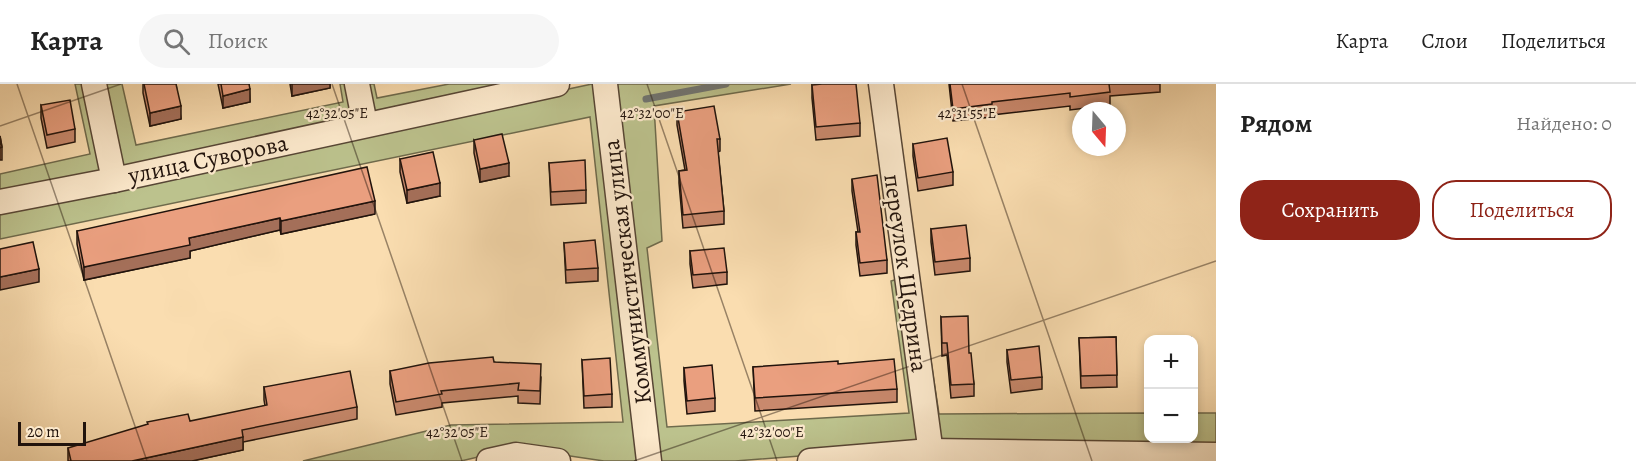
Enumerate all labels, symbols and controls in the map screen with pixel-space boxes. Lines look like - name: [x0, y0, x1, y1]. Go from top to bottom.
- search box: [139, 14, 559, 68]
- text: Карта: [30, 22, 103, 60]
- icon: search: [160, 25, 193, 58]
- text: Поиск: [208, 26, 268, 56]
- text: Карта: [1335, 27, 1388, 55]
- text: Слои: [1421, 27, 1468, 55]
- text: Поделиться: [1501, 27, 1606, 55]
- north arrow: [1072, 102, 1126, 156]
- text: 42°32'05"E: [306, 103, 368, 123]
- text: 42°32'00"E: [620, 103, 684, 123]
- text: 42°31'55"E: [938, 103, 996, 123]
- text: Рядом: [1240, 106, 1312, 141]
- text: Найдено: 0: [1516, 110, 1612, 137]
- street label: улица Суворова: [124, 126, 291, 192]
- street label: Коммунистическая улица: [595, 138, 659, 406]
- street label: переулок Щедрина: [876, 172, 936, 374]
- button: Сохранить: [1240, 180, 1420, 240]
- button: Поделиться: [1432, 180, 1612, 240]
- map controls: [1144, 335, 1198, 443]
- button: +: [1144, 335, 1198, 389]
- button: −: [1144, 389, 1198, 443]
- scale bar: [18, 419, 86, 446]
- text: 20 m: [27, 421, 60, 443]
- text: 42°32'05"E: [426, 422, 488, 442]
- text: 42°32'00"E: [740, 422, 804, 442]

